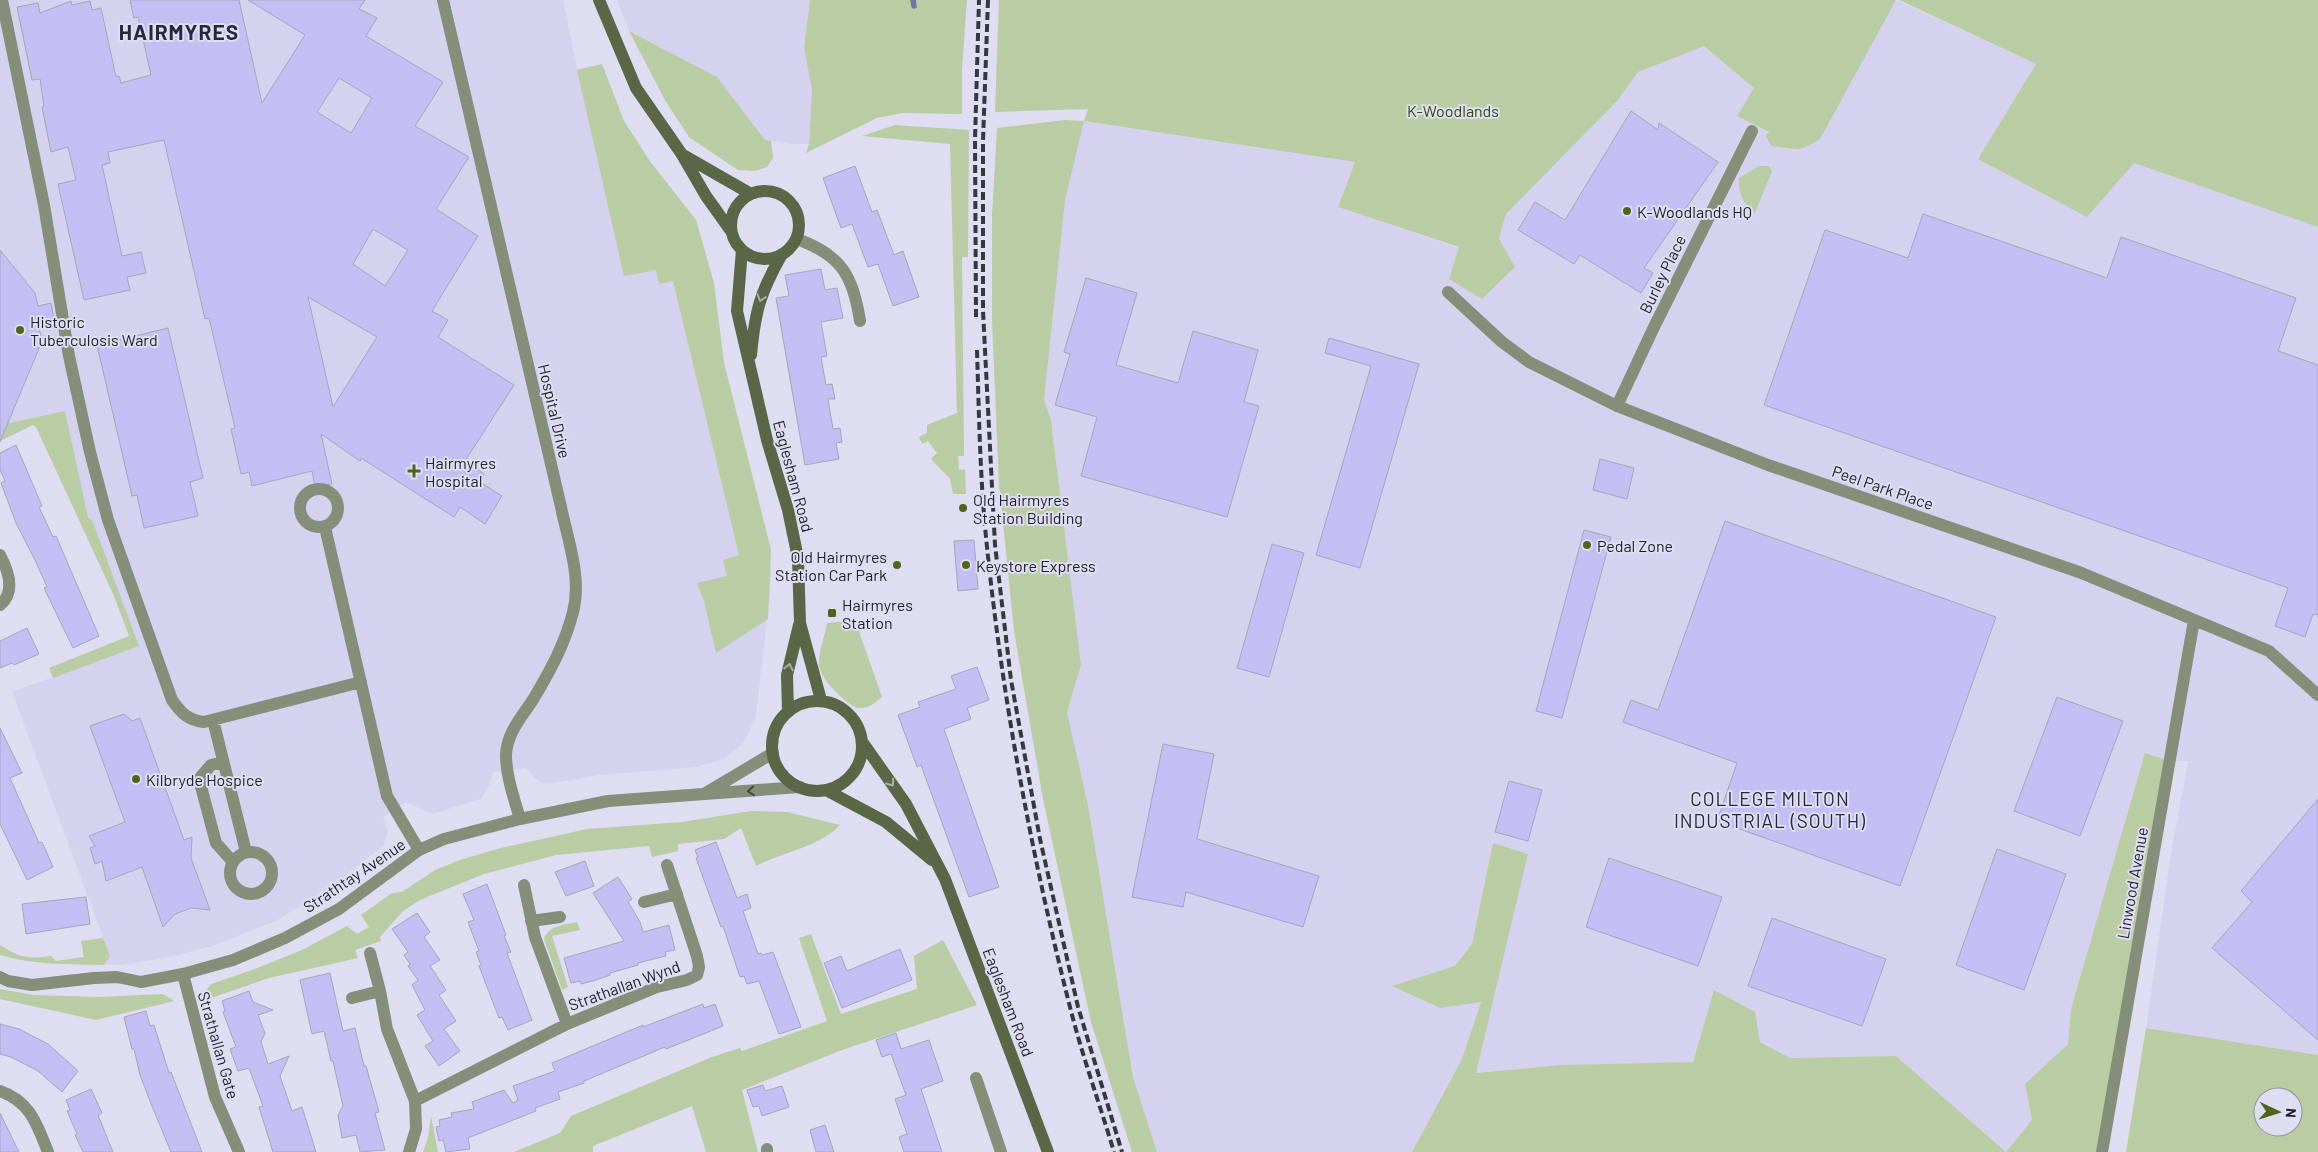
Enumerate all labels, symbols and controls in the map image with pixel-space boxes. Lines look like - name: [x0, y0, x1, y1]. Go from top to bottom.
- district label: HAIRMYRES: [119, 19, 239, 44]
- park label: K-Woodlands: [1407, 101, 1499, 120]
- place label: K-Woodlands HQ: [1637, 202, 1752, 221]
- marker: K-Woodlands HQ: [1621, 205, 1633, 217]
- street label: Burley Place: [1635, 232, 1689, 316]
- one-way arrow: [756, 293, 766, 302]
- place label: Historic Tuberculosis Ward: [30, 312, 158, 349]
- marker: Historic Tuberculosis Ward: [14, 324, 26, 336]
- street label: Hospital Drive: [535, 362, 575, 460]
- street label: Eaglesham Road: [770, 418, 818, 534]
- place label: Hairmyres Hospital: [425, 453, 496, 490]
- street label: Peel Park Place: [1830, 461, 1936, 513]
- marker: Hairmyres Hospital: [407, 464, 421, 478]
- place label: Old Hairmyres Station Building: [973, 490, 1083, 527]
- marker: Old Hairmyres Station Building: [957, 502, 969, 514]
- place label: Pedal Zone: [1597, 536, 1673, 555]
- marker: Pedal Zone: [1581, 539, 1593, 551]
- place label: Old Hairmyres Station Car Park: [775, 547, 887, 584]
- place label: Keystore Express: [976, 556, 1096, 575]
- marker: Old Hairmyres Station Car Park: [891, 559, 903, 571]
- marker: Keystore Express: [960, 559, 972, 571]
- place label: Hairmyres Station: [842, 595, 913, 632]
- marker: Hairmyres Station: [826, 607, 838, 619]
- one-way arrow: [783, 662, 794, 671]
- place label: Kilbryde Hospice: [146, 770, 263, 789]
- marker: Kilbryde Hospice: [130, 773, 142, 785]
- one-way arrow: [885, 777, 894, 787]
- one-way arrow: [747, 786, 755, 797]
- district label: COLLEGE MILTON INDUSTRIAL (SOUTH): [1674, 787, 1866, 832]
- street label: Linwood Avenue: [2113, 826, 2151, 940]
- street label: Strathtay Avenue: [299, 834, 409, 916]
- street label: Eaglesham Road: [980, 945, 1038, 1059]
- street label: Strathallan Wynd: [565, 956, 683, 1014]
- street label: Strathallan Gate: [195, 989, 243, 1101]
- north arrow: [2253, 1087, 2303, 1137]
- text: N: [2283, 1108, 2300, 1118]

